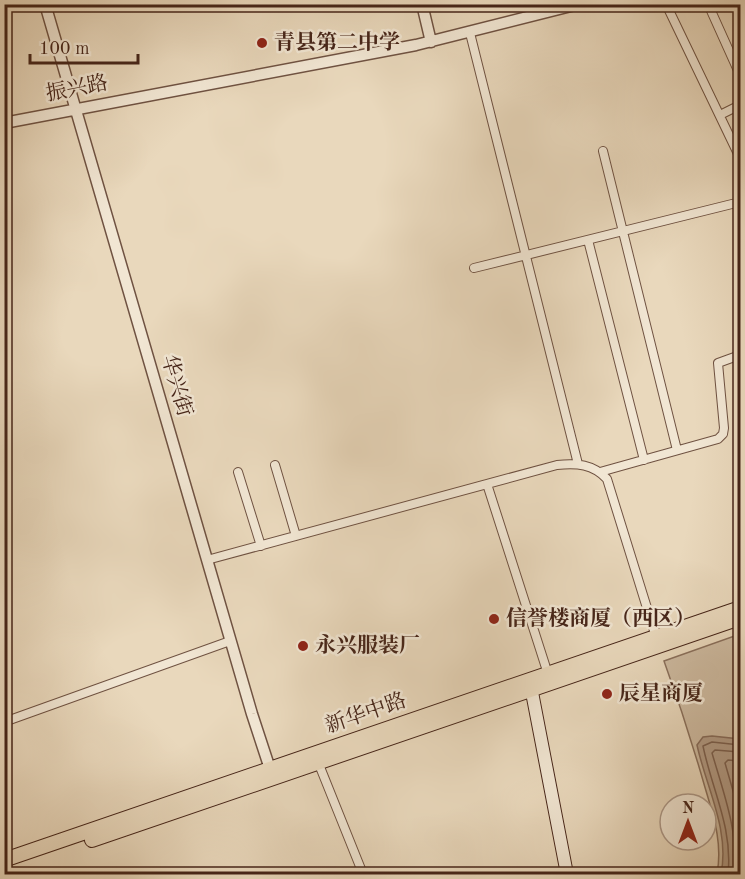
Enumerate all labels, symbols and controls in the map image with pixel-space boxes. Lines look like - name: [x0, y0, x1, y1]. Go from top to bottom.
- scale bar: [30, 27, 138, 65]
- place label: 青县第二中学: [274, 31, 400, 54]
- marker: 青县第二中学: [255, 36, 269, 50]
- text: 100 m: [39, 40, 90, 58]
- street label: 振兴路: [44, 71, 110, 105]
- street label: 华兴街: [157, 352, 197, 419]
- place label: 信誉楼商厦（西区）: [506, 606, 695, 630]
- marker: 信誉楼商厦（西区）: [487, 612, 501, 626]
- place label: 永兴服装厂: [315, 633, 420, 657]
- marker: 永兴服装厂: [296, 639, 310, 653]
- place label: 辰星商厦: [619, 681, 703, 705]
- marker: 辰星商厦: [600, 687, 614, 701]
- street label: 新华中路: [322, 689, 409, 738]
- north arrow: [658, 792, 718, 852]
- text: N: [682, 801, 695, 817]

